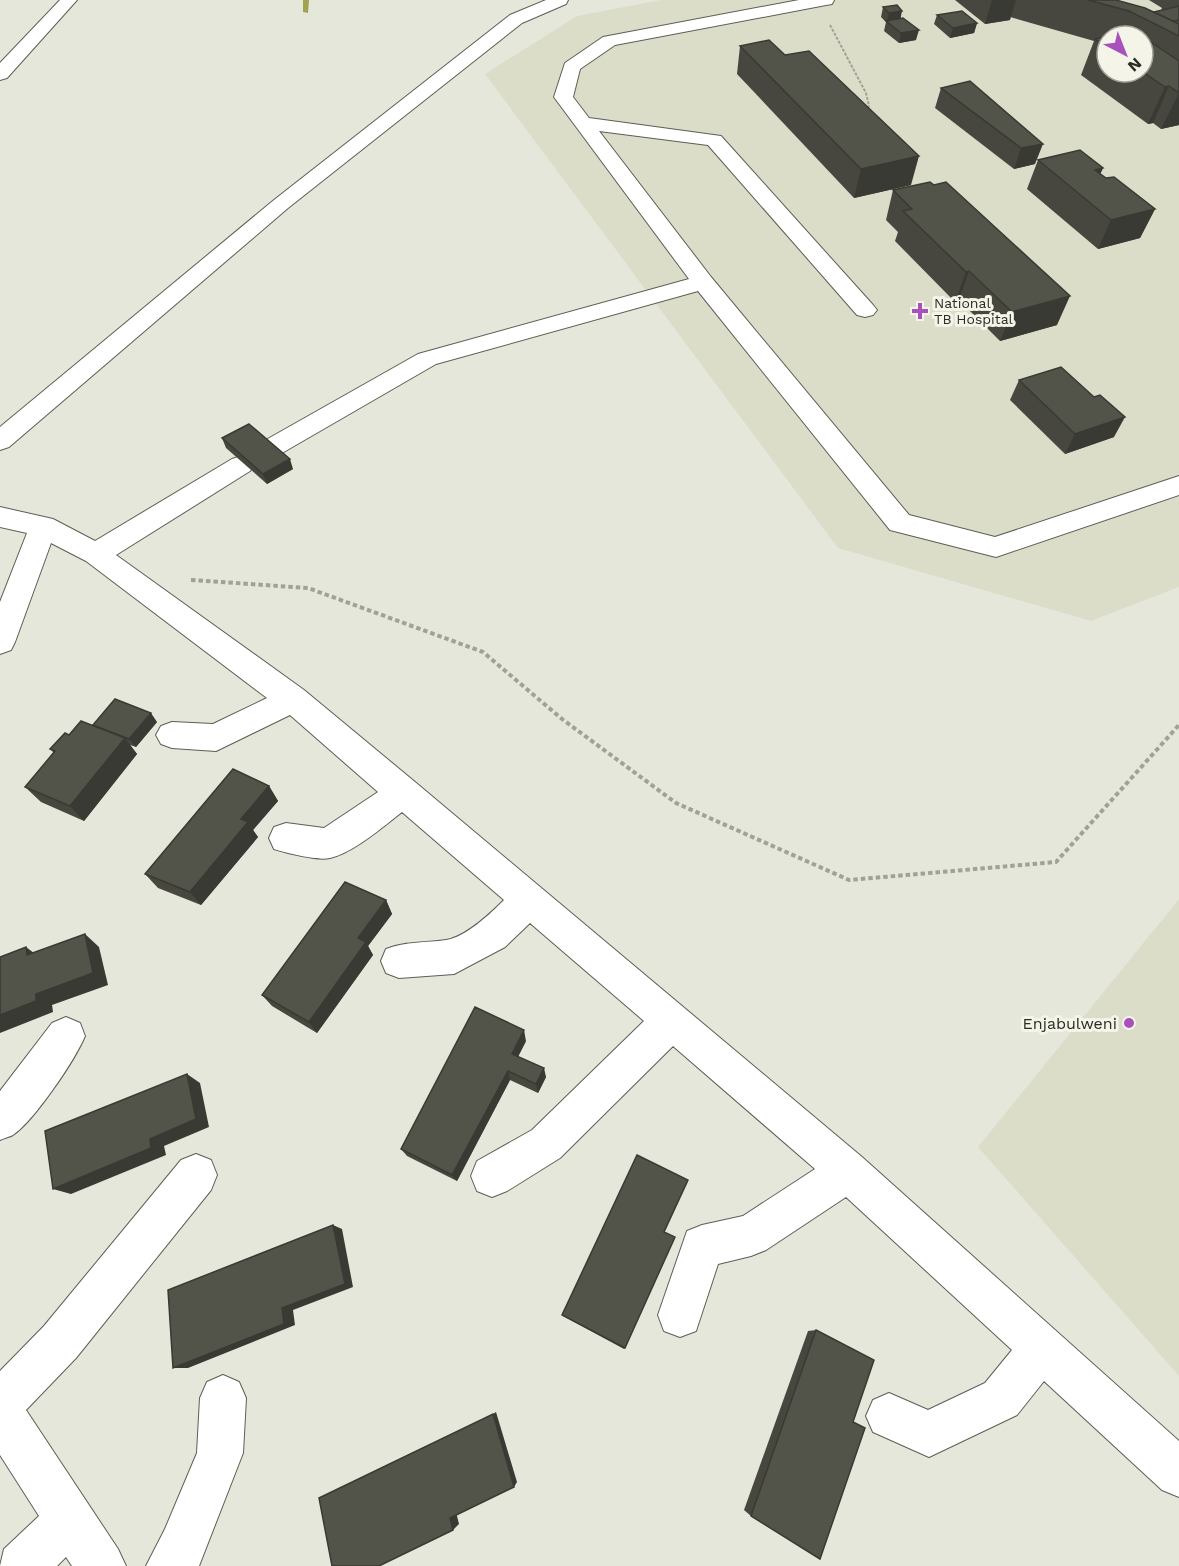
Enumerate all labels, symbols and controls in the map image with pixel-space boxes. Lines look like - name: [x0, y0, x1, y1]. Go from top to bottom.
- north arrow: [1095, 24, 1155, 84]
- text: N: [1124, 54, 1145, 76]
- place label: National TB Hospital: [934, 295, 1014, 327]
- marker: National TB Hospital: [911, 302, 929, 320]
- place label: Enjabulweni: [1023, 1014, 1117, 1033]
- marker: Enjabulweni: [1122, 1016, 1136, 1030]

